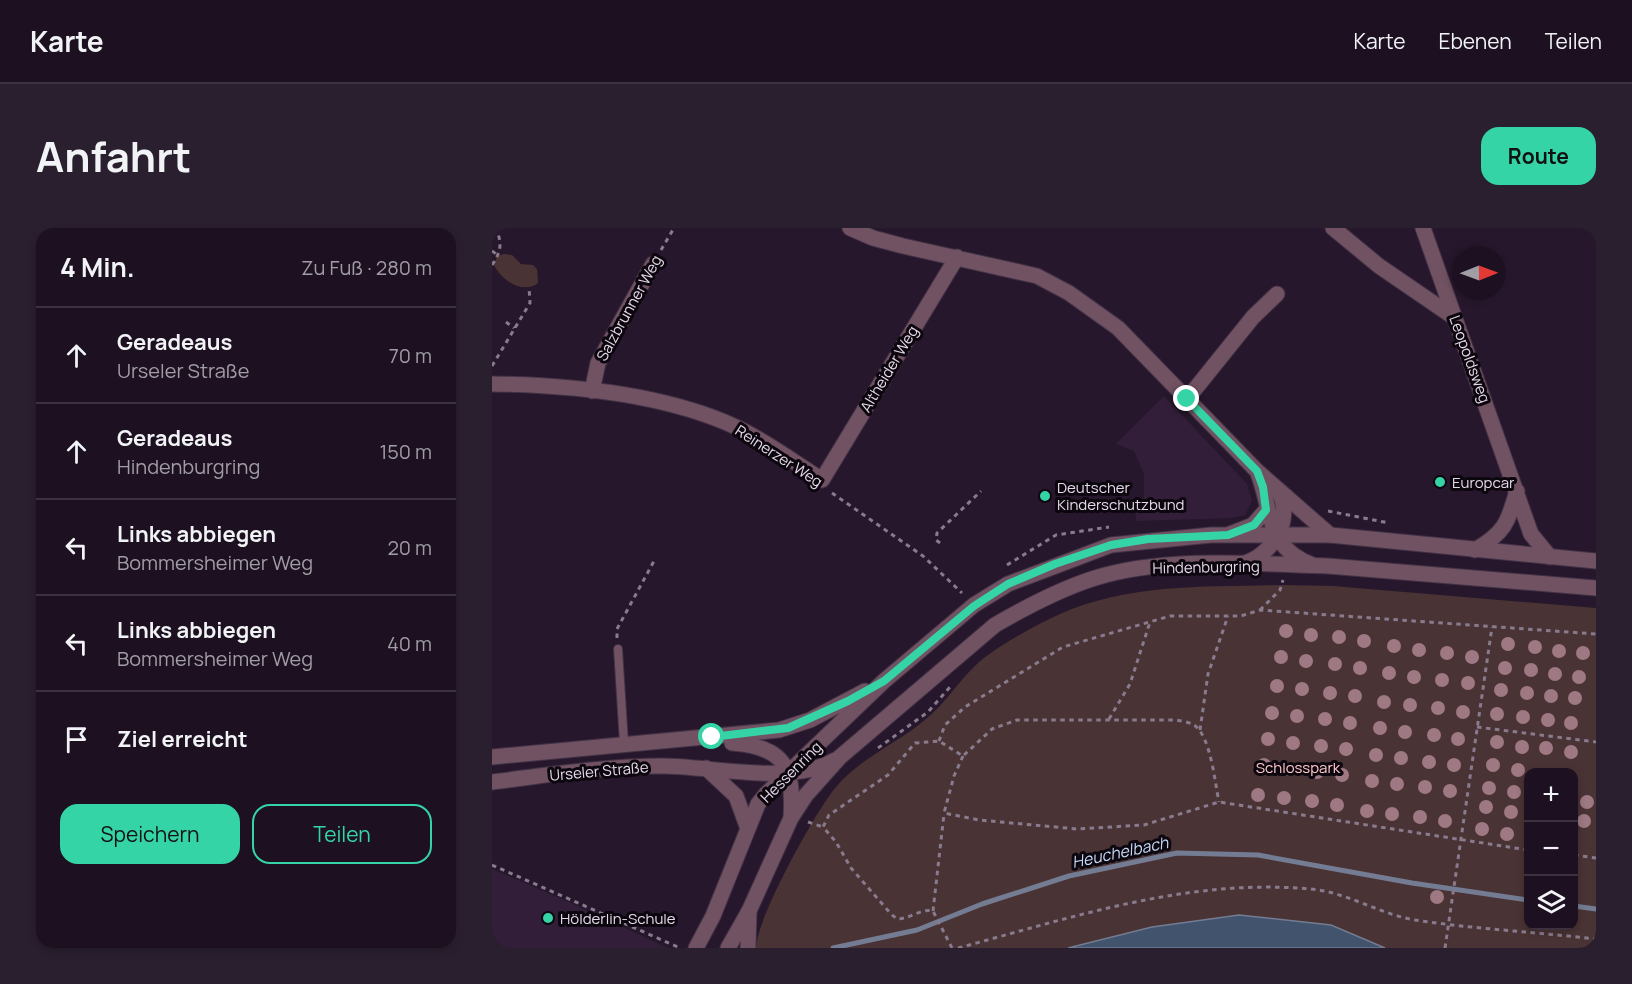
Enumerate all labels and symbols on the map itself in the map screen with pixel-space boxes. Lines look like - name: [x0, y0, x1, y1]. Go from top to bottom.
- north arrow: [1452, 246, 1506, 300]
- street label: Salzbrunner Weg: [591, 251, 667, 365]
- street label: Leopoldsweg: [1444, 312, 1496, 406]
- street label: Altheider Weg: [855, 322, 923, 416]
- route end: [1173, 385, 1199, 411]
- street label: Reinerzer Weg: [731, 420, 827, 492]
- place label: Europcar: [1452, 472, 1515, 493]
- marker: Europcar: [1433, 475, 1447, 489]
- place label: Deutscher Kinderschutzbund: [1057, 477, 1185, 515]
- marker: Deutscher Kinderschutzbund: [1038, 489, 1052, 503]
- street label: Hindenburgring: [1152, 556, 1260, 578]
- route start: [698, 723, 724, 749]
- street label: Hessenring: [756, 737, 826, 807]
- street label: Urseler Straße: [549, 756, 650, 786]
- park label: Schlosspark: [1256, 757, 1341, 778]
- water label: Heuchelbach: [1070, 831, 1171, 873]
- place label: Hölderlin-Schule: [560, 908, 676, 929]
- marker: Hölderlin-Schule: [541, 911, 555, 925]

